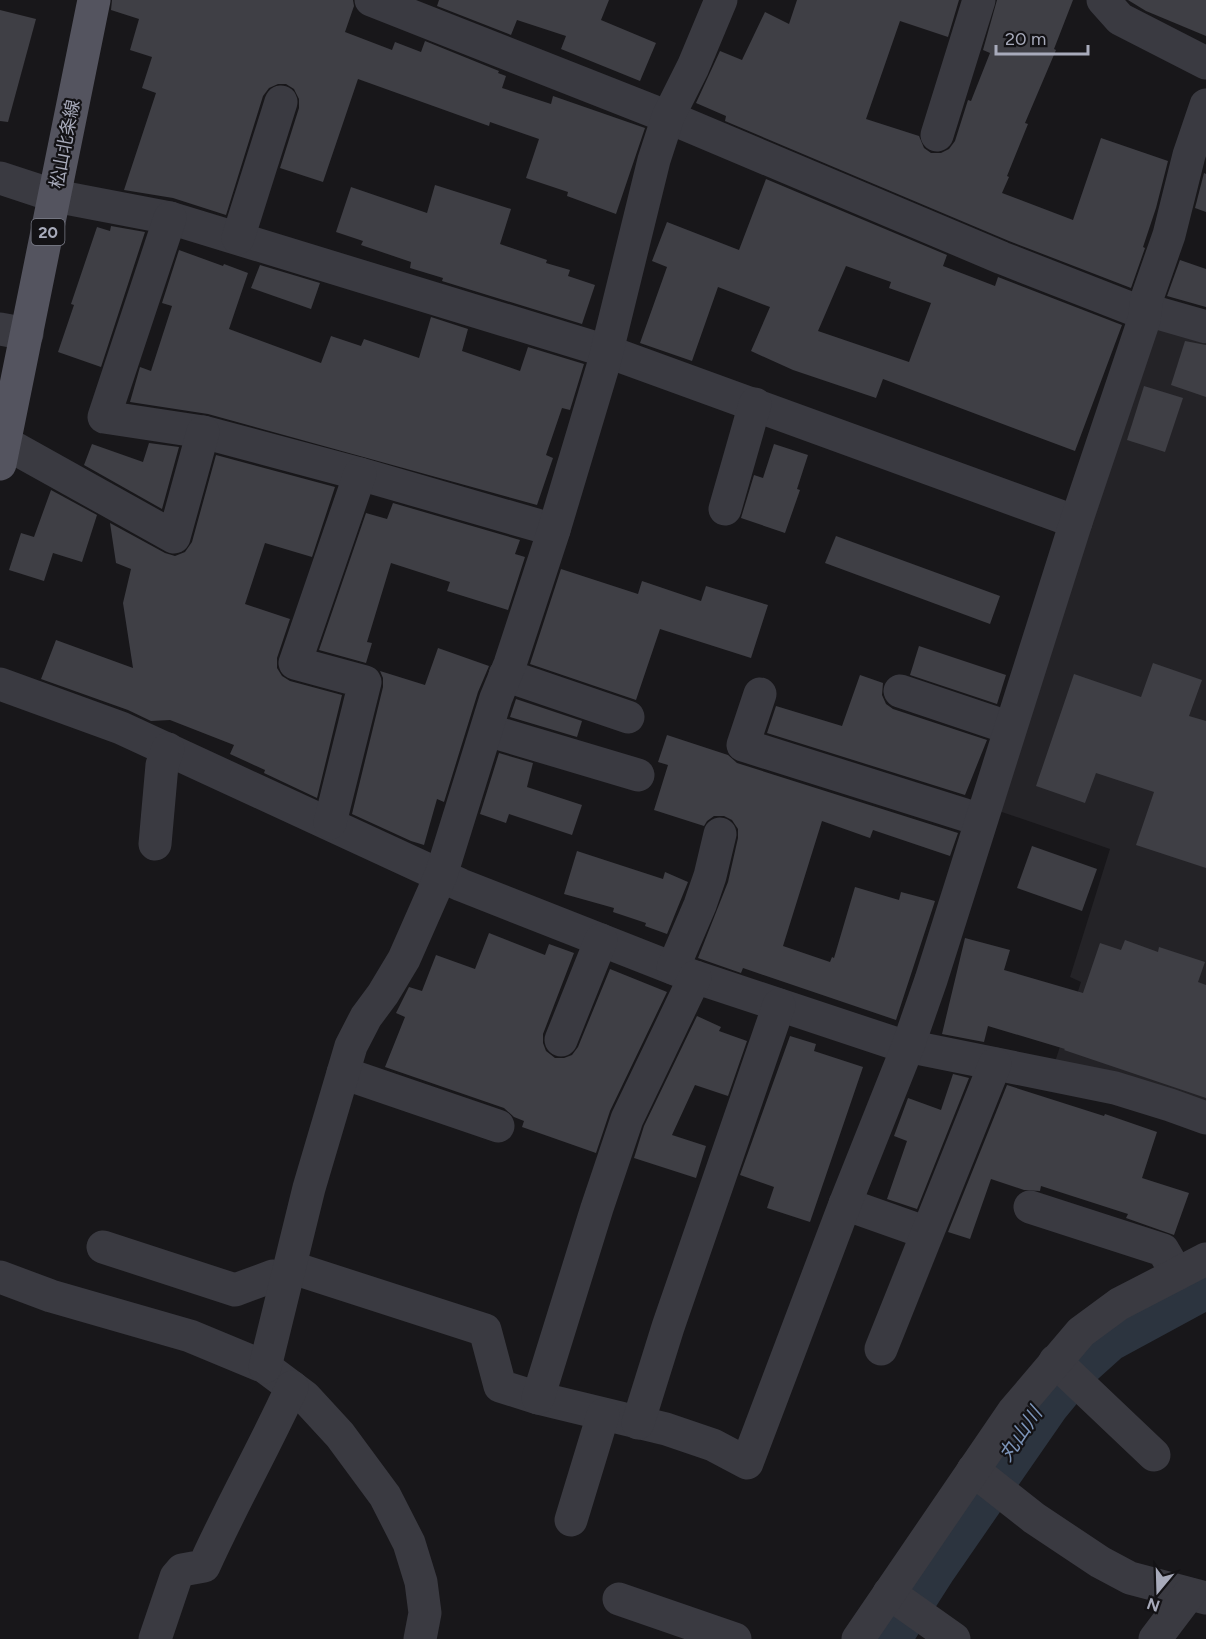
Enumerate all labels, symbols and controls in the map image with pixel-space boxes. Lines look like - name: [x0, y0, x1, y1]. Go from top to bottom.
- scale bar: [996, 18, 1088, 56]
- text: 20 m: [1005, 28, 1046, 50]
- street label: 松山北条線: [46, 98, 84, 190]
- road number: 20: [32, 219, 64, 245]
- water label: 丸山川: [993, 1401, 1048, 1466]
- north arrow: [1128, 1561, 1188, 1621]
- text: N: [1144, 1594, 1162, 1616]

